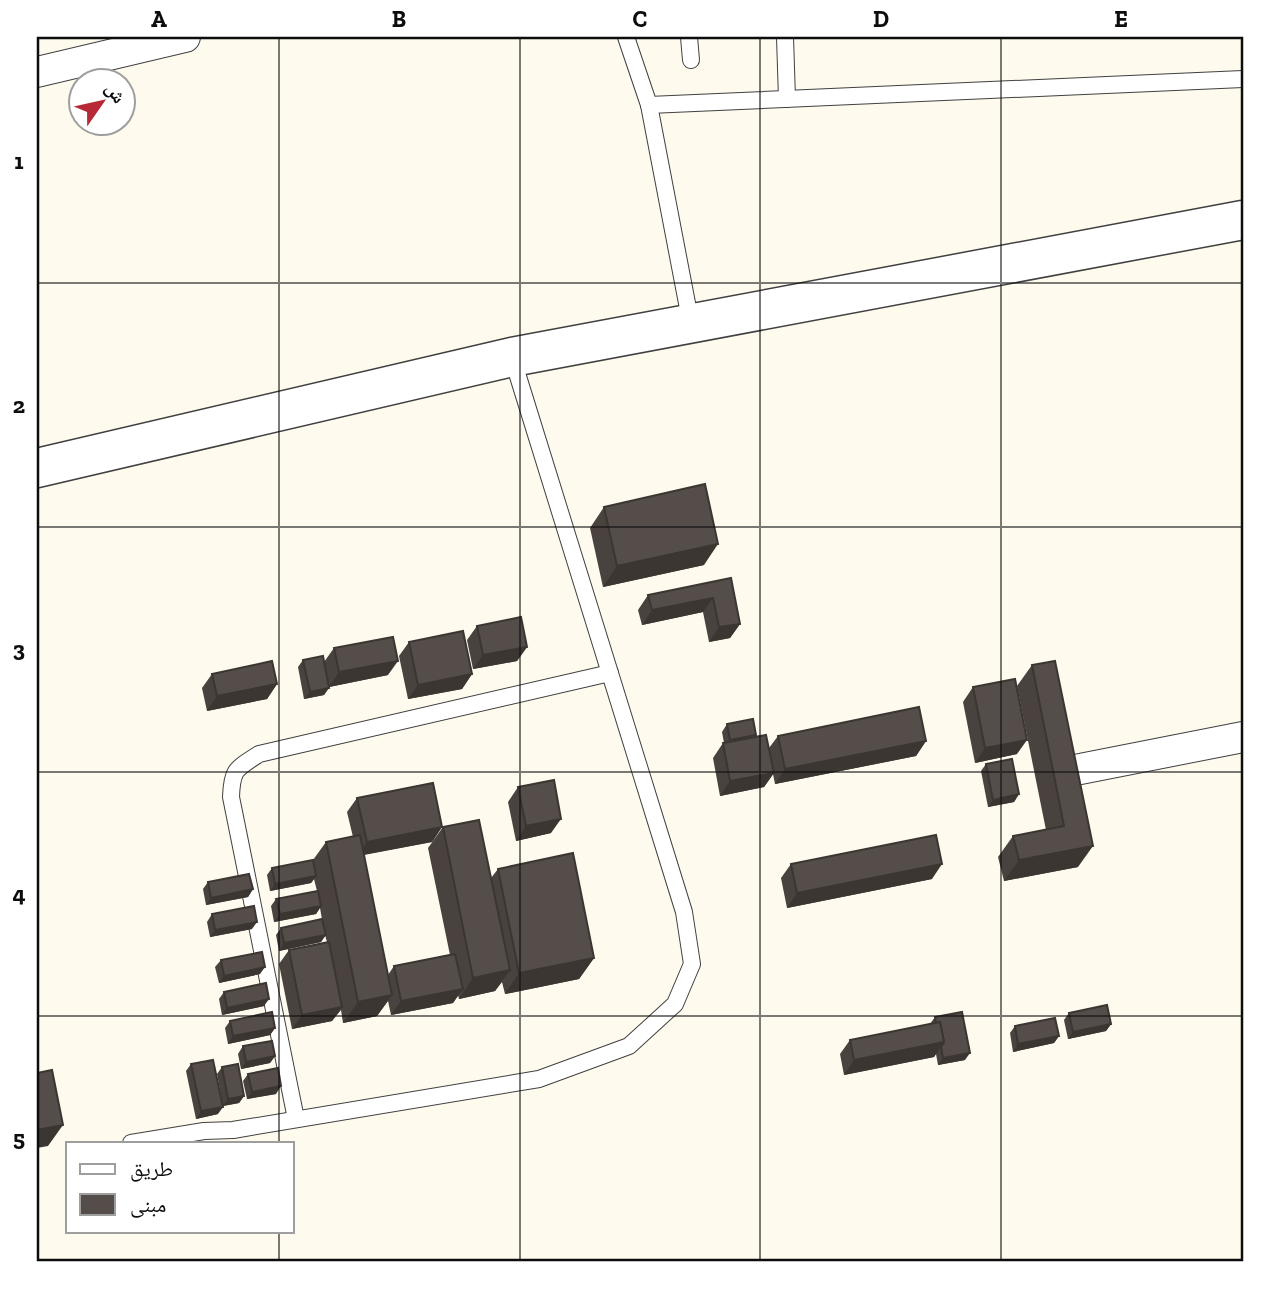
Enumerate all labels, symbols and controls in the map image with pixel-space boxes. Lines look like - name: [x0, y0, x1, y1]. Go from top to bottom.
- text: A: [151, 5, 167, 33]
- text: B: [392, 5, 406, 33]
- text: C: [633, 5, 647, 33]
- text: D: [873, 5, 889, 33]
- text: E: [1114, 5, 1128, 33]
- north arrow: [66, 66, 136, 136]
- text: ش: [101, 78, 131, 108]
- text: 1: [14, 147, 24, 175]
- text: 2: [13, 391, 25, 419]
- text: 3: [13, 635, 25, 663]
- text: 4: [12, 880, 26, 908]
- text: 5: [13, 1124, 25, 1152]
- legend: [66, 1142, 294, 1232]
- text: طريق: [130, 1156, 173, 1182]
- text: مبنى: [130, 1192, 166, 1218]

